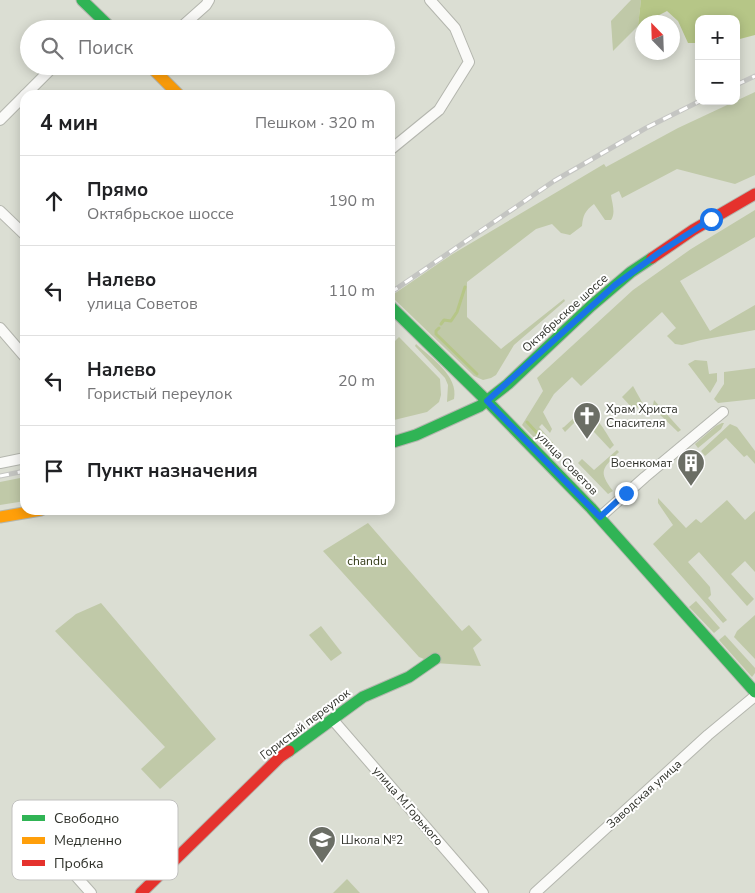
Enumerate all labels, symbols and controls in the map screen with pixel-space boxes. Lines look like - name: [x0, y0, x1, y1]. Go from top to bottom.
- north arrow: [635, 15, 680, 60]
- map controls: [695, 15, 740, 105]
- button: +: [695, 15, 740, 60]
- search box: [20, 20, 395, 75]
- icon: search: [38, 34, 66, 62]
- text: Поиск: [78, 35, 133, 61]
- button: −: [695, 60, 740, 105]
- text: 4 мин: [40, 109, 98, 137]
- text: Пешком · 320 m: [255, 112, 375, 134]
- text: Прямо: [87, 177, 148, 203]
- icon: ahead: [40, 187, 68, 215]
- text: 190 m: [328, 190, 375, 212]
- text: Октябрьское шоссе: [87, 203, 234, 225]
- route start: [700, 208, 723, 231]
- text: Налево: [87, 267, 156, 293]
- street label: Октябрьское шоссе: [519, 270, 611, 356]
- icon: left: [40, 277, 68, 305]
- text: 110 m: [328, 280, 375, 302]
- text: улица Советов: [87, 293, 198, 315]
- text: Налево: [87, 357, 156, 383]
- icon: left: [40, 367, 68, 395]
- text: 20 m: [338, 370, 375, 392]
- text: Гористый переулок: [87, 383, 232, 405]
- church icon: Храм Христа Спасителя: [572, 401, 602, 440]
- place label: Храм Христа Спасителя: [606, 401, 678, 431]
- street label: улица Советов: [532, 428, 602, 499]
- building icon: Военкомат: [676, 448, 706, 487]
- place label: Военкомат: [611, 455, 673, 471]
- icon: arrive: [40, 457, 68, 485]
- text: Пункт назначения: [87, 458, 258, 484]
- route end: [615, 482, 638, 505]
- park label: chandu: [347, 553, 387, 569]
- street label: Гористый переулок: [257, 684, 354, 763]
- street label: Заводская улица: [603, 756, 685, 832]
- street label: улица М.Горького: [369, 763, 447, 849]
- legend: [12, 800, 178, 880]
- text: Свободно: [54, 809, 119, 828]
- school or university icon: Школа №2: [307, 825, 337, 864]
- text: Медленно: [54, 831, 122, 850]
- place label: Школа №2: [341, 832, 403, 848]
- text: Пробка: [54, 854, 104, 873]

